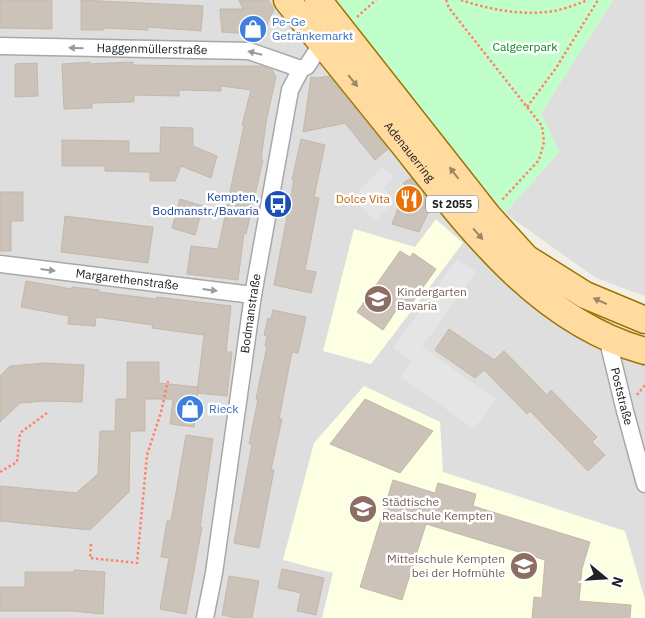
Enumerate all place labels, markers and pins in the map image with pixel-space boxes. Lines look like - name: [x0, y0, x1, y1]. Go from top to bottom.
- shop icon: Pe-Ge Getränkemarkt: [238, 14, 268, 44]
- place label: Pe-Ge Getränkemarkt: [272, 14, 353, 43]
- restaurant icon: Dolce Vita: [394, 184, 424, 214]
- place label: Kempten, Bodmanstr./Bavaria: [152, 189, 260, 218]
- bus stop icon: Kempten, Bodmanstr./Bavaria: [263, 189, 293, 219]
- place label: Dolce Vita: [336, 191, 391, 206]
- school or university icon: Kindergarten Bavaria: [363, 284, 393, 314]
- place label: Kindergarten Bavaria: [397, 284, 467, 313]
- shop icon: Rieck: [175, 394, 205, 424]
- place label: Rieck: [209, 401, 239, 416]
- school or university icon: Städtische Realschule Kempten: [348, 494, 378, 524]
- place label: Städtische Realschule Kempten: [382, 494, 493, 523]
- place label: Mittelschule Kempten bei der Hofmühle: [387, 551, 505, 580]
- school or university icon: Mittelschule Kempten bei der Hofmühle: [509, 551, 539, 581]

